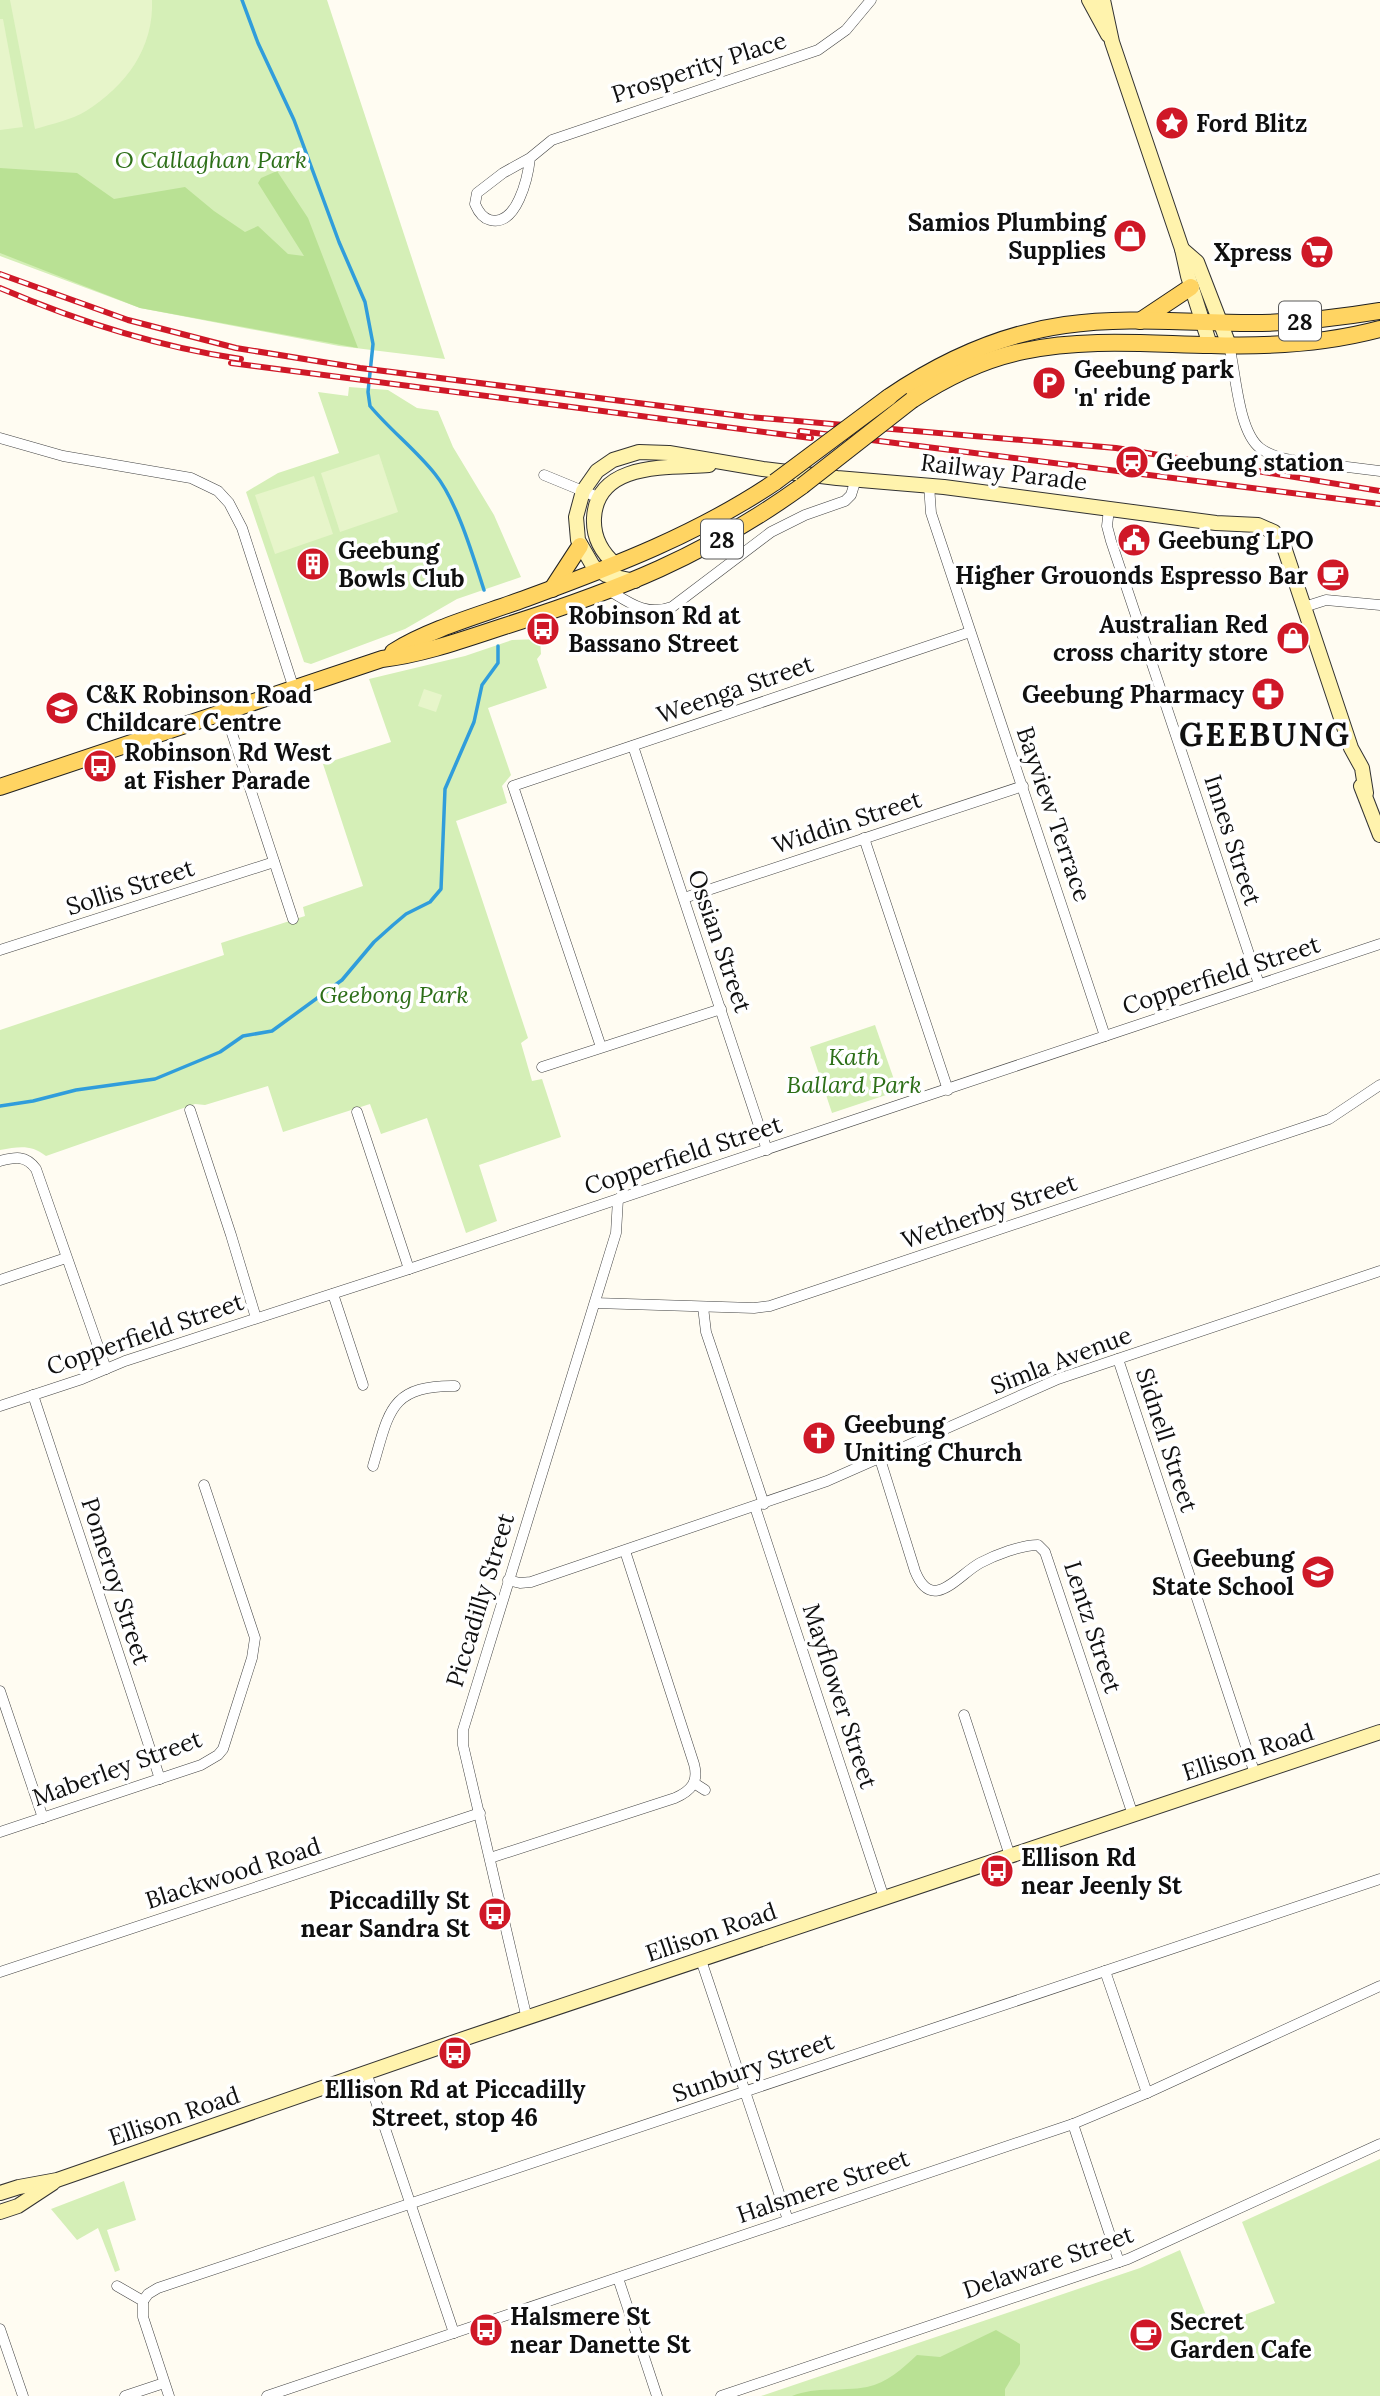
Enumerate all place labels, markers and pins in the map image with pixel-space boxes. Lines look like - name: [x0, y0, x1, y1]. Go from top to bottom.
- place icon: Ford Blitz: [1153, 104, 1191, 142]
- place label: Ford Blitz: [1196, 108, 1307, 139]
- place label: Samios Plumbing Supplies: [908, 207, 1108, 266]
- shop icon: Samios Plumbing Supplies: [1111, 217, 1149, 255]
- supermarket icon: Xpress: [1298, 233, 1336, 271]
- place label: Xpress: [1214, 237, 1292, 268]
- place label: Geebung park 'n' ride: [1074, 354, 1234, 413]
- parking icon: Geebung park 'n' ride: [1030, 364, 1068, 402]
- station icon: Geebung station: [1113, 443, 1151, 481]
- place label: Geebung station: [1156, 447, 1344, 478]
- public building icon: Geebung LPO: [1115, 521, 1153, 559]
- place label: Geebung LPO: [1158, 525, 1314, 556]
- place label: Geebung Bowls Club: [338, 535, 465, 594]
- building icon: Geebung Bowls Club: [294, 545, 332, 583]
- cafe icon: Higher Grouonds Espresso Bar: [1314, 556, 1352, 594]
- place label: Higher Grouonds Espresso Bar: [955, 560, 1308, 591]
- place label: Robinson Rd at Bassano Street: [568, 600, 742, 659]
- place label: Australian Red cross charity store: [1053, 609, 1268, 668]
- bus stop icon: Robinson Rd at Bassano Street: [524, 610, 562, 648]
- shop icon: Australian Red cross charity store: [1274, 619, 1312, 657]
- pharmacy icon: Geebung Pharmacy: [1249, 675, 1287, 713]
- place label: C&K Robinson Road Childcare Centre: [86, 679, 312, 738]
- place label: Geebung Pharmacy: [1022, 679, 1245, 710]
- school or university icon: C&K Robinson Road Childcare Centre: [43, 689, 81, 727]
- place label: Robinson Rd West at Fisher Parade: [124, 737, 332, 796]
- bus stop icon: Robinson Rd West at Fisher Parade: [81, 747, 119, 785]
- place label: Geebung Uniting Church: [844, 1409, 1022, 1468]
- church icon: Geebung Uniting Church: [800, 1419, 838, 1457]
- place label: Geebung State School: [1152, 1543, 1296, 1602]
- school or university icon: Geebung State School: [1299, 1553, 1337, 1591]
- place label: Ellison Rd near Jeenly St: [1021, 1842, 1183, 1901]
- bus stop icon: Ellison Rd near Jeenly St: [978, 1852, 1016, 1890]
- place label: Piccadilly St near Sandra St: [300, 1885, 471, 1944]
- bus stop icon: Piccadilly St near Sandra St: [476, 1895, 514, 1933]
- bus stop icon: Ellison Rd at Piccadilly Street, stop 46: [436, 2034, 474, 2072]
- place label: Ellison Rd at Piccadilly Street, stop 46: [325, 2074, 586, 2133]
- place label: Halsmere St near Danette St: [510, 2301, 692, 2360]
- place label: Secret Garden Cafe: [1170, 2306, 1312, 2365]
- bus stop icon: Halsmere St near Danette St: [467, 2311, 505, 2349]
- cafe icon: Secret Garden Cafe: [1127, 2316, 1165, 2354]

